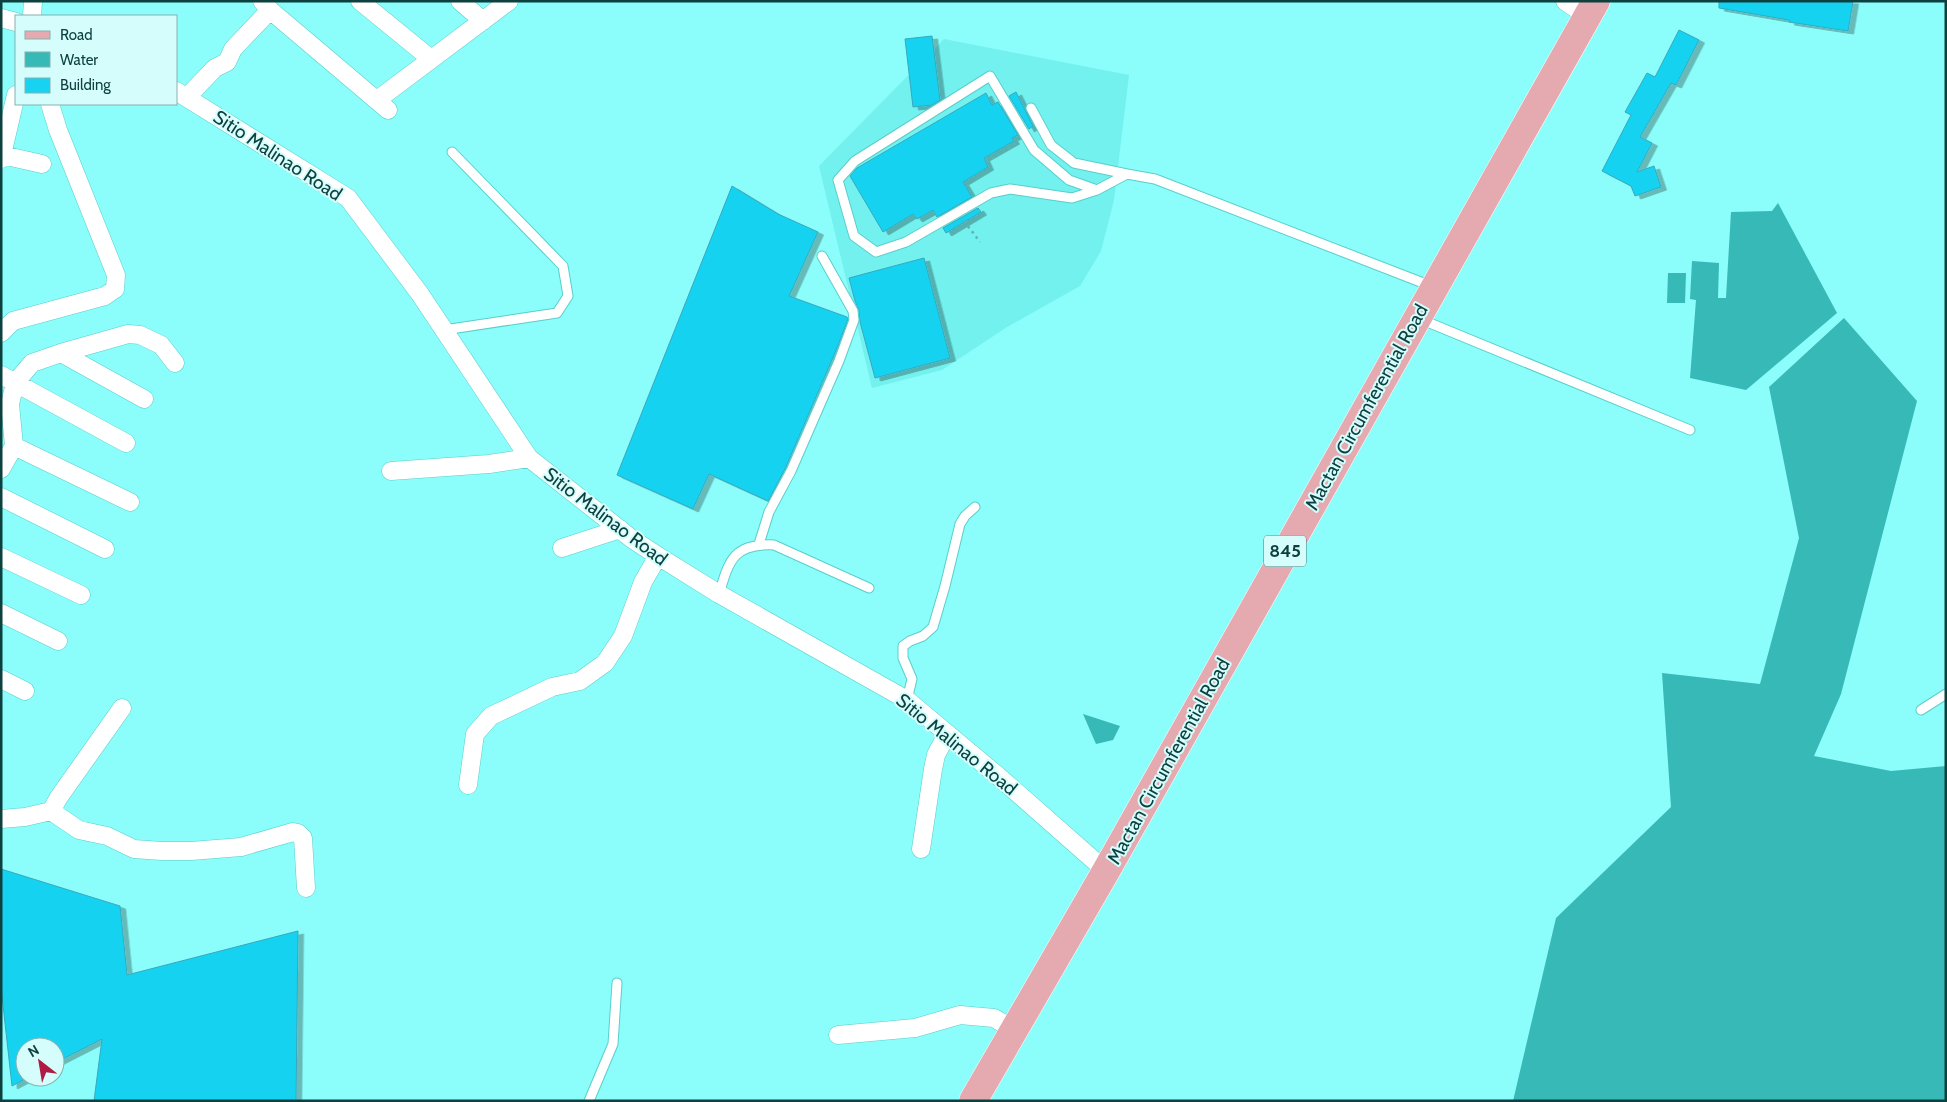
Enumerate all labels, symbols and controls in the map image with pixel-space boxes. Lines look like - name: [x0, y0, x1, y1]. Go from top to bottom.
- legend: [15, 15, 178, 105]
- text: Road: [60, 26, 93, 44]
- text: Water: [60, 51, 98, 69]
- text: Building: [60, 76, 111, 94]
- street label: Sitio Malinao Road: [209, 105, 346, 206]
- street label: Mactan Circumferential Road: [1300, 300, 1433, 514]
- street label: Sitio Malinao Road: [539, 462, 672, 570]
- road number: 845: [1264, 536, 1306, 566]
- street label: Mactan Circumferential Road: [1102, 654, 1235, 868]
- street label: Sitio Malinao Road: [892, 689, 1022, 800]
- north arrow: [15, 1037, 65, 1087]
- text: N: [24, 1041, 42, 1061]

